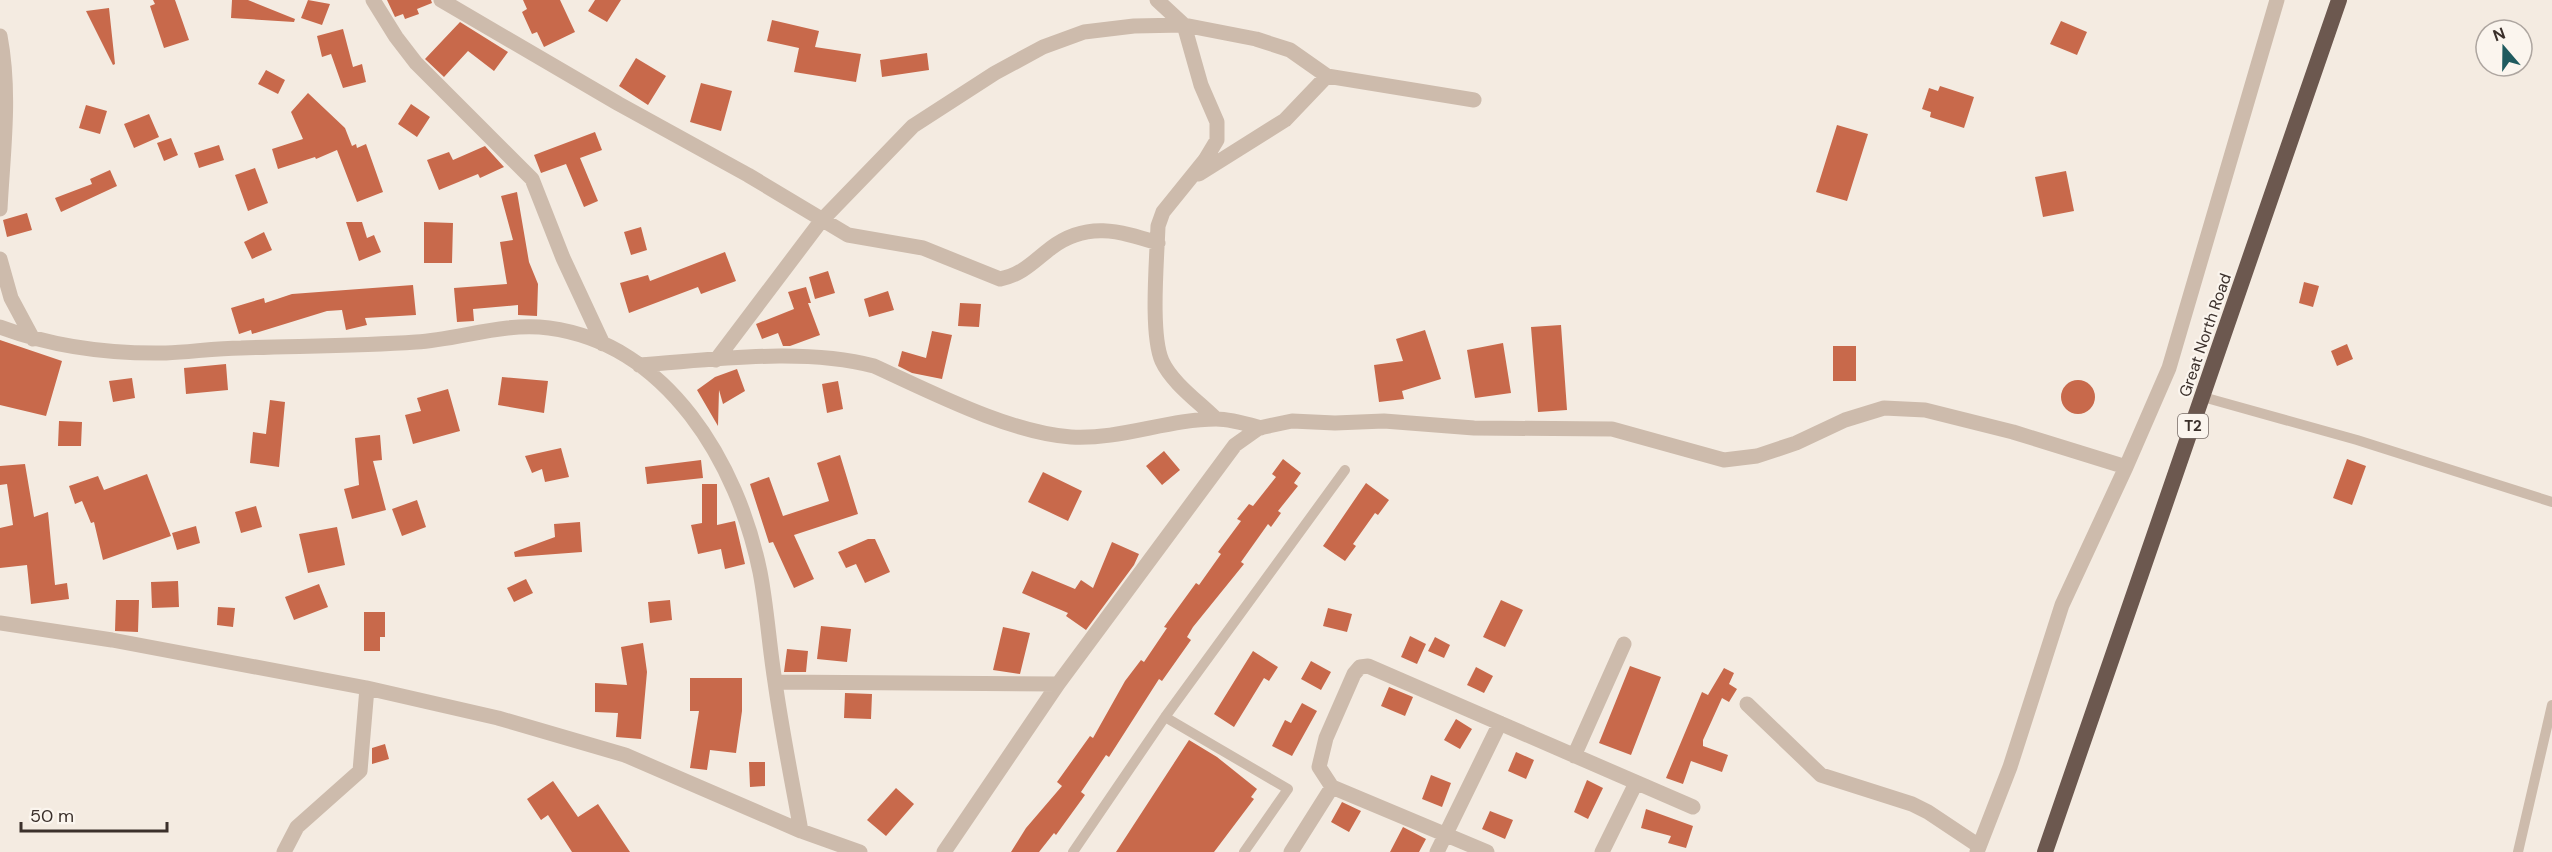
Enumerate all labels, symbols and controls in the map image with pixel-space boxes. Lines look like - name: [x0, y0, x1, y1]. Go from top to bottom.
- north arrow: [2474, 18, 2534, 78]
- text: N: [2490, 23, 2508, 46]
- street label: Great North Road: [2174, 270, 2236, 400]
- road number: T2: [2178, 414, 2208, 438]
- scale bar: [21, 795, 166, 833]
- text: 50 m: [30, 804, 74, 828]

